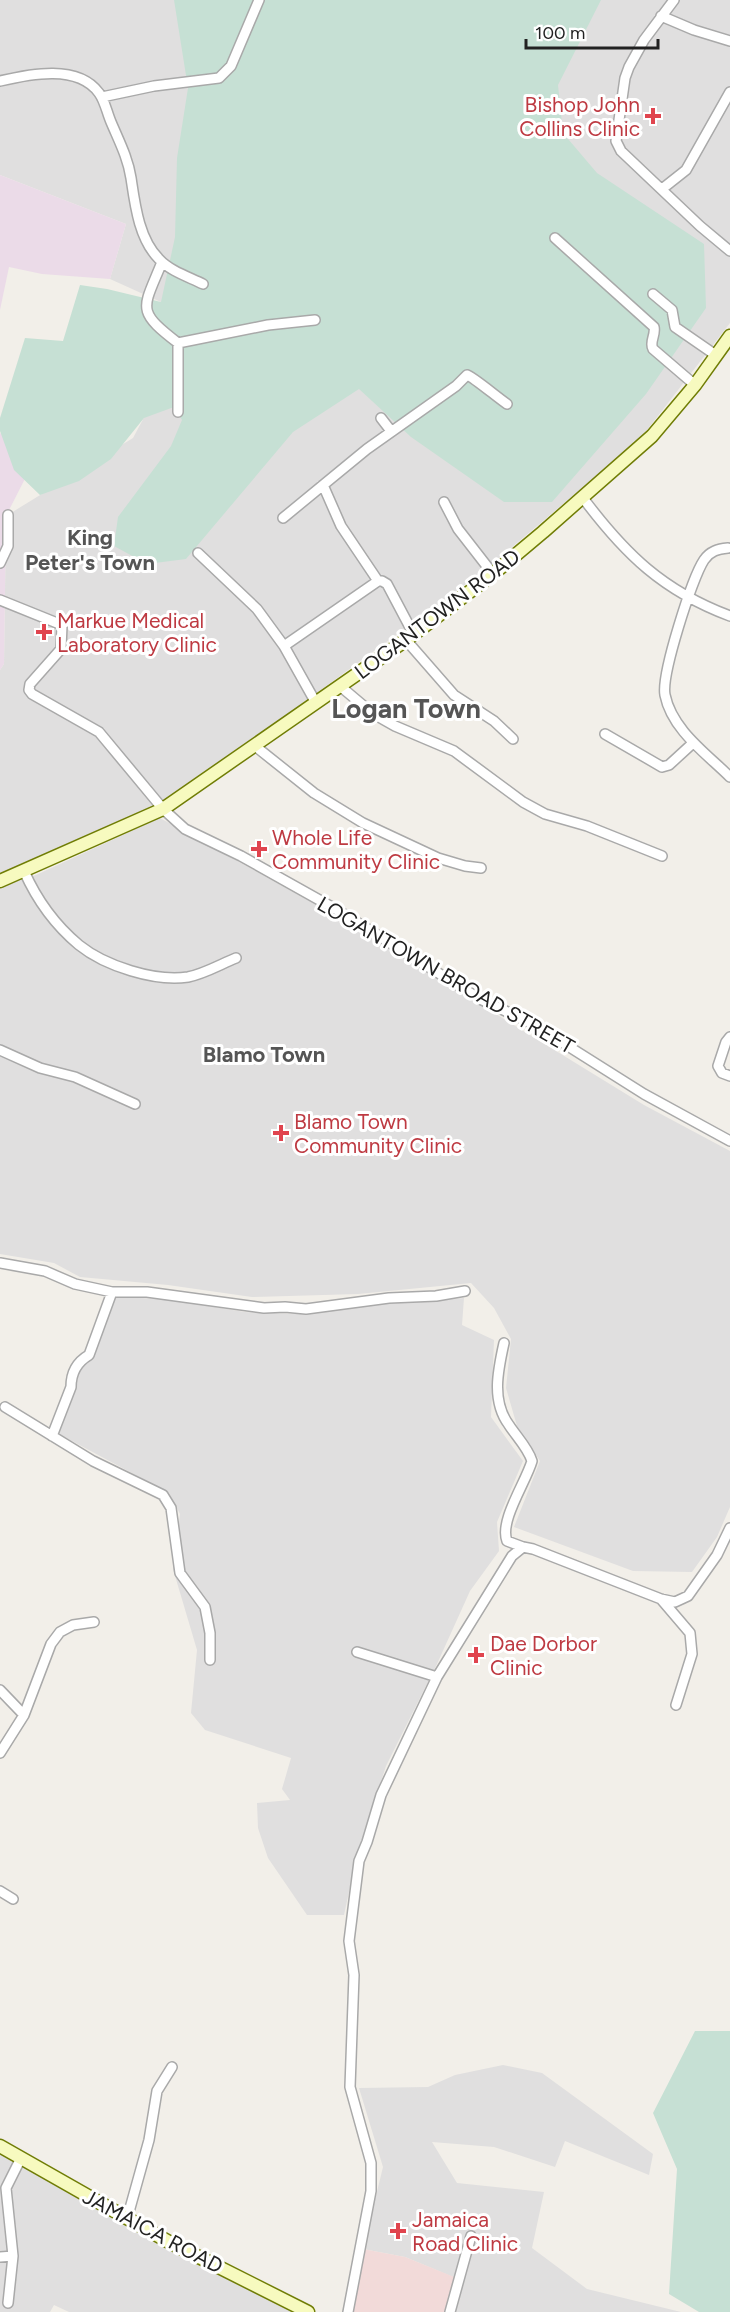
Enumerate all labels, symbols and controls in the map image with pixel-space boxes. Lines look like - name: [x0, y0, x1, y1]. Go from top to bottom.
- scale bar: [526, 12, 658, 50]
- text: 100 m: [535, 22, 585, 44]
- place label: Bishop John Collins Clinic: [519, 92, 640, 141]
- marker: Bishop John Collins Clinic: [644, 107, 662, 125]
- district label: King Peter's Town: [25, 524, 155, 576]
- street label: LOGANTOWN ROAD: [349, 544, 525, 684]
- place label: Markue Medical Laboratory Clinic: [57, 608, 217, 657]
- marker: Markue Medical Laboratory Clinic: [35, 623, 53, 641]
- district label: Logan Town: [331, 692, 481, 725]
- place label: Whole Life Community Clinic: [272, 825, 440, 874]
- marker: Whole Life Community Clinic: [250, 840, 268, 858]
- street label: LOGANTOWN BROAD STREET: [313, 891, 579, 1059]
- district label: Blamo Town: [203, 1041, 325, 1068]
- place label: Blamo Town Community Clinic: [294, 1109, 462, 1158]
- marker: Blamo Town Community Clinic: [272, 1124, 290, 1142]
- place label: Dae Dorbor Clinic: [490, 1631, 597, 1680]
- marker: Dae Dorbor Clinic: [467, 1646, 485, 1664]
- street label: JAMAICA ROAD: [79, 2183, 227, 2279]
- place label: Jamaica Road Clinic: [412, 2207, 518, 2256]
- marker: Jamaica Road Clinic: [389, 2222, 407, 2240]

